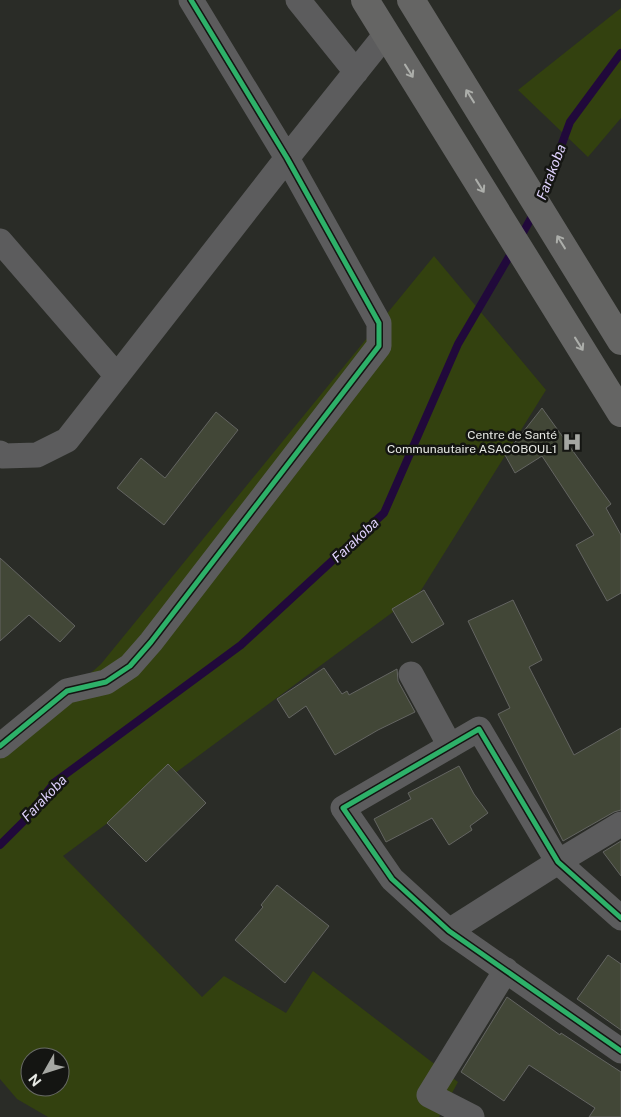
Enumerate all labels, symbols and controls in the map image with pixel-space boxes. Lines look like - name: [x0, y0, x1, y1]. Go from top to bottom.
- one-way arrow: [404, 64, 414, 78]
- one-way arrow: [465, 90, 475, 104]
- water label: Farakoba: [533, 142, 569, 202]
- one-way arrow: [475, 179, 486, 193]
- one-way arrow: [555, 236, 565, 250]
- one-way arrow: [574, 337, 584, 351]
- place label: Centre de Santé Communautaire ASACOBOUL1: [387, 428, 557, 456]
- hospital icon: Centre de Santé Communautaire ASACOBOUL1: [561, 431, 583, 453]
- water label: Farakoba: [328, 514, 382, 566]
- water label: Farakoba: [18, 772, 70, 824]
- north arrow: [20, 1047, 70, 1097]
- text: N: [25, 1071, 45, 1089]

